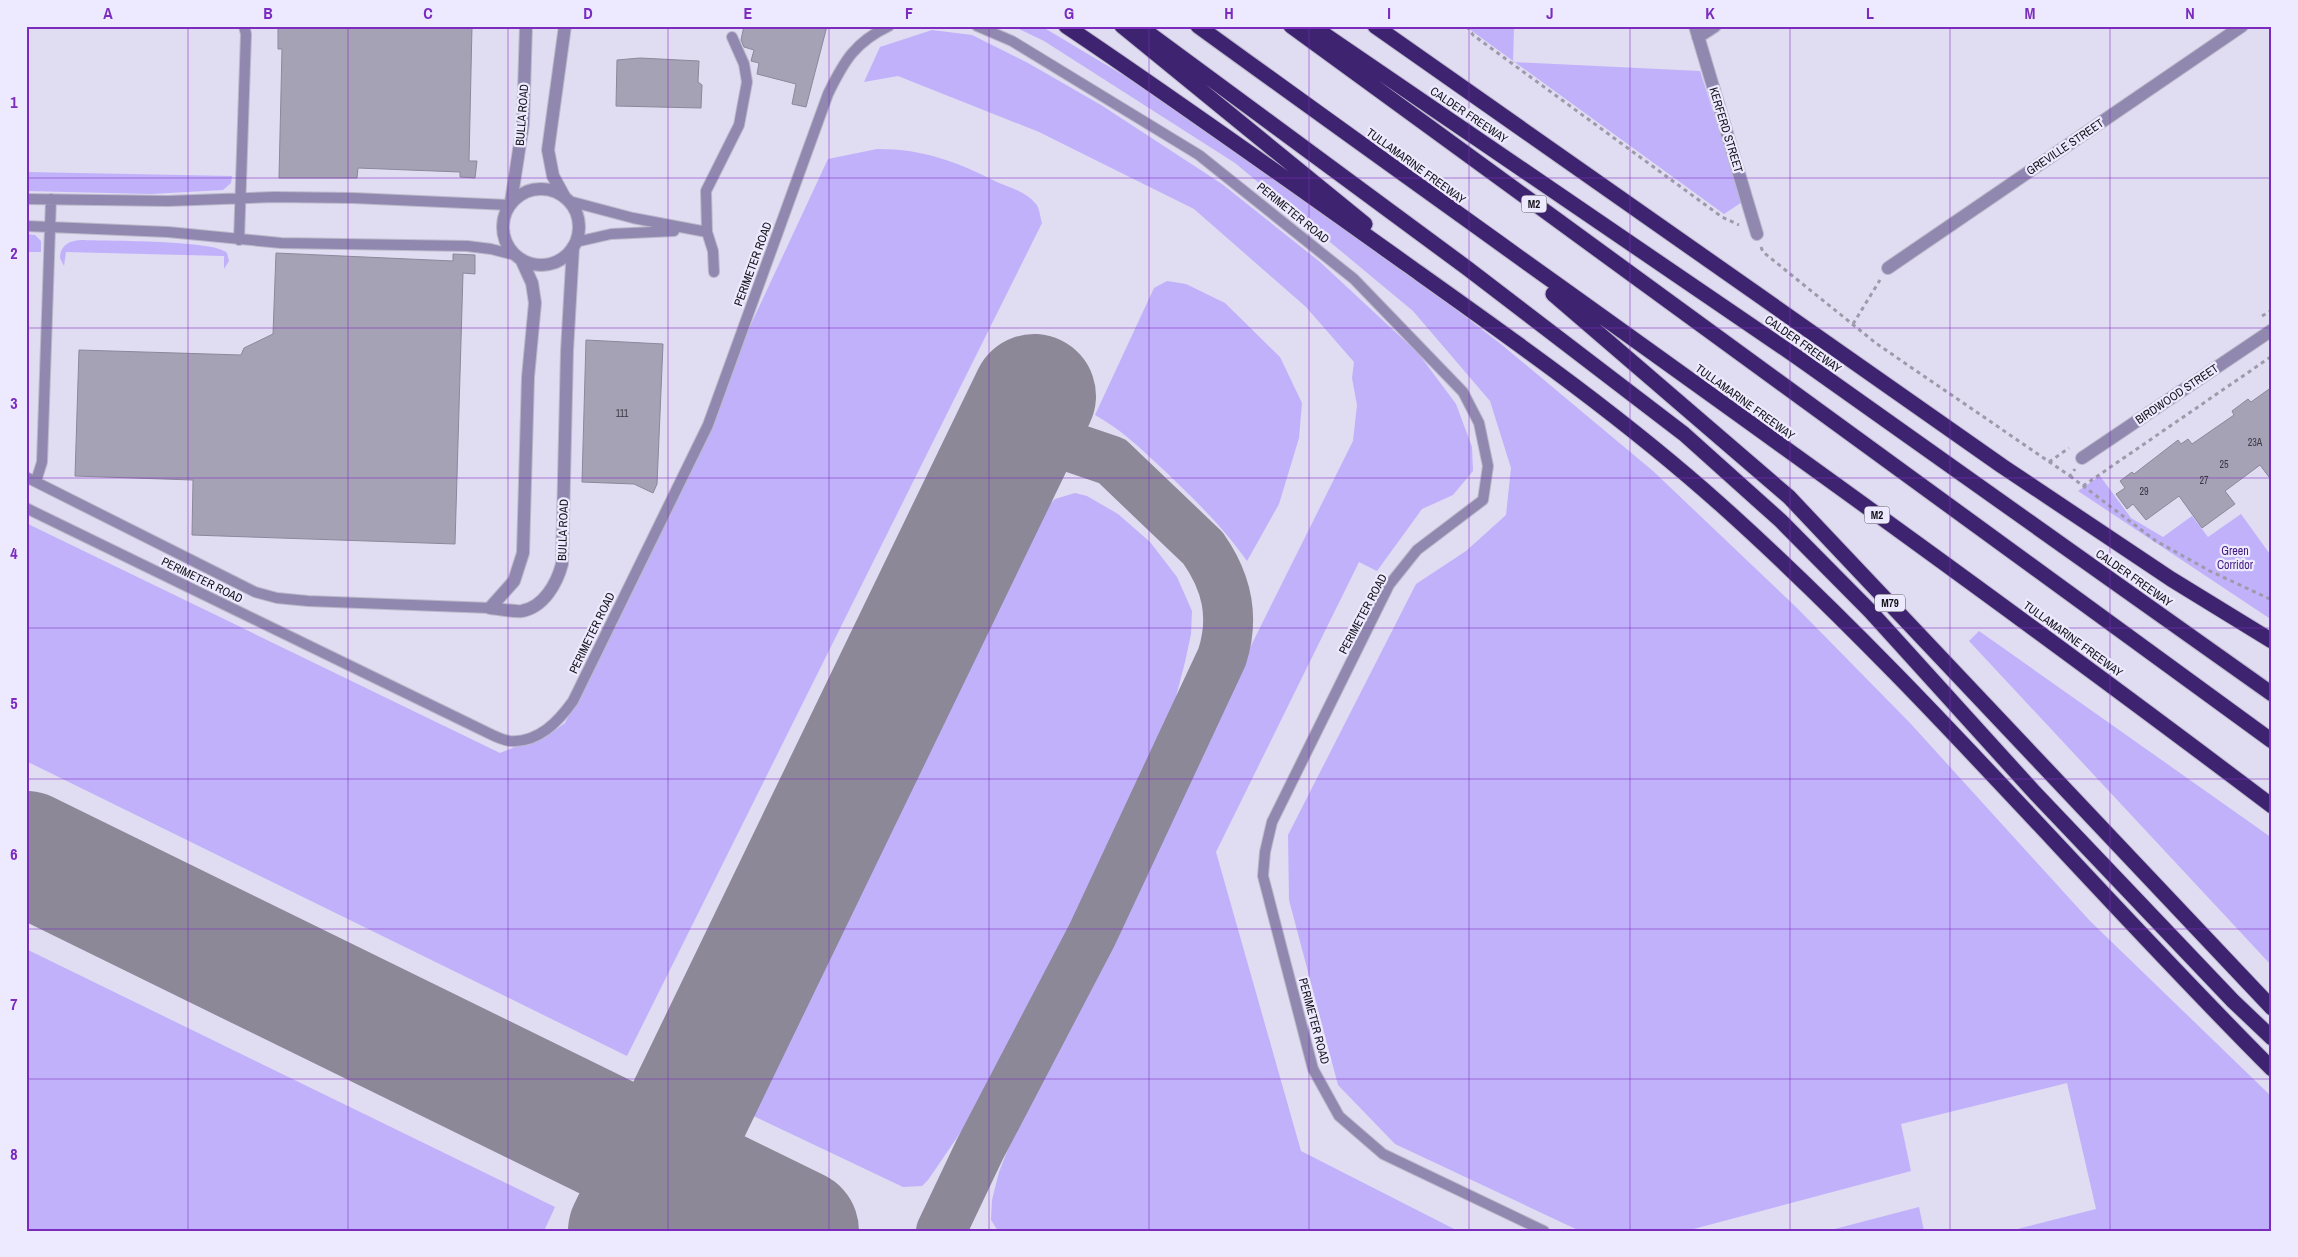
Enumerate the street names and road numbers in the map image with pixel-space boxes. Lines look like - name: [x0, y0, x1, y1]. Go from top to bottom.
- street label: CALDER FREEWAY: [1427, 83, 1511, 147]
- street label: BULLA ROAD: [512, 84, 532, 146]
- street label: KERFERD STREET: [1705, 85, 1747, 175]
- street label: GREVILLE STREET: [2023, 115, 2107, 179]
- street label: TULLAMARINE FREEWAY: [1363, 124, 1469, 208]
- street label: PERIMETER ROAD: [1254, 179, 1332, 247]
- road number: M2: [1522, 195, 1546, 212]
- street label: PERIMETER ROAD: [730, 220, 776, 308]
- street label: CALDER FREEWAY: [1761, 312, 1845, 377]
- street label: TULLAMARINE FREEWAY: [1692, 360, 1798, 444]
- street label: BIRDWOOD STREET: [2132, 360, 2222, 428]
- street label: BULLA ROAD: [554, 499, 572, 561]
- road number: M2: [1864, 506, 1890, 524]
- street label: CALDER FREEWAY: [2092, 546, 2176, 611]
- street label: PERIMETER ROAD: [159, 553, 245, 607]
- street label: PERIMETER ROAD: [1335, 571, 1391, 657]
- street label: PERIMETER ROAD: [565, 590, 619, 676]
- road number: M79: [1875, 594, 1905, 612]
- street label: TULLAMARINE FREEWAY: [2020, 597, 2126, 681]
- street label: PERIMETER ROAD: [1295, 976, 1333, 1066]

